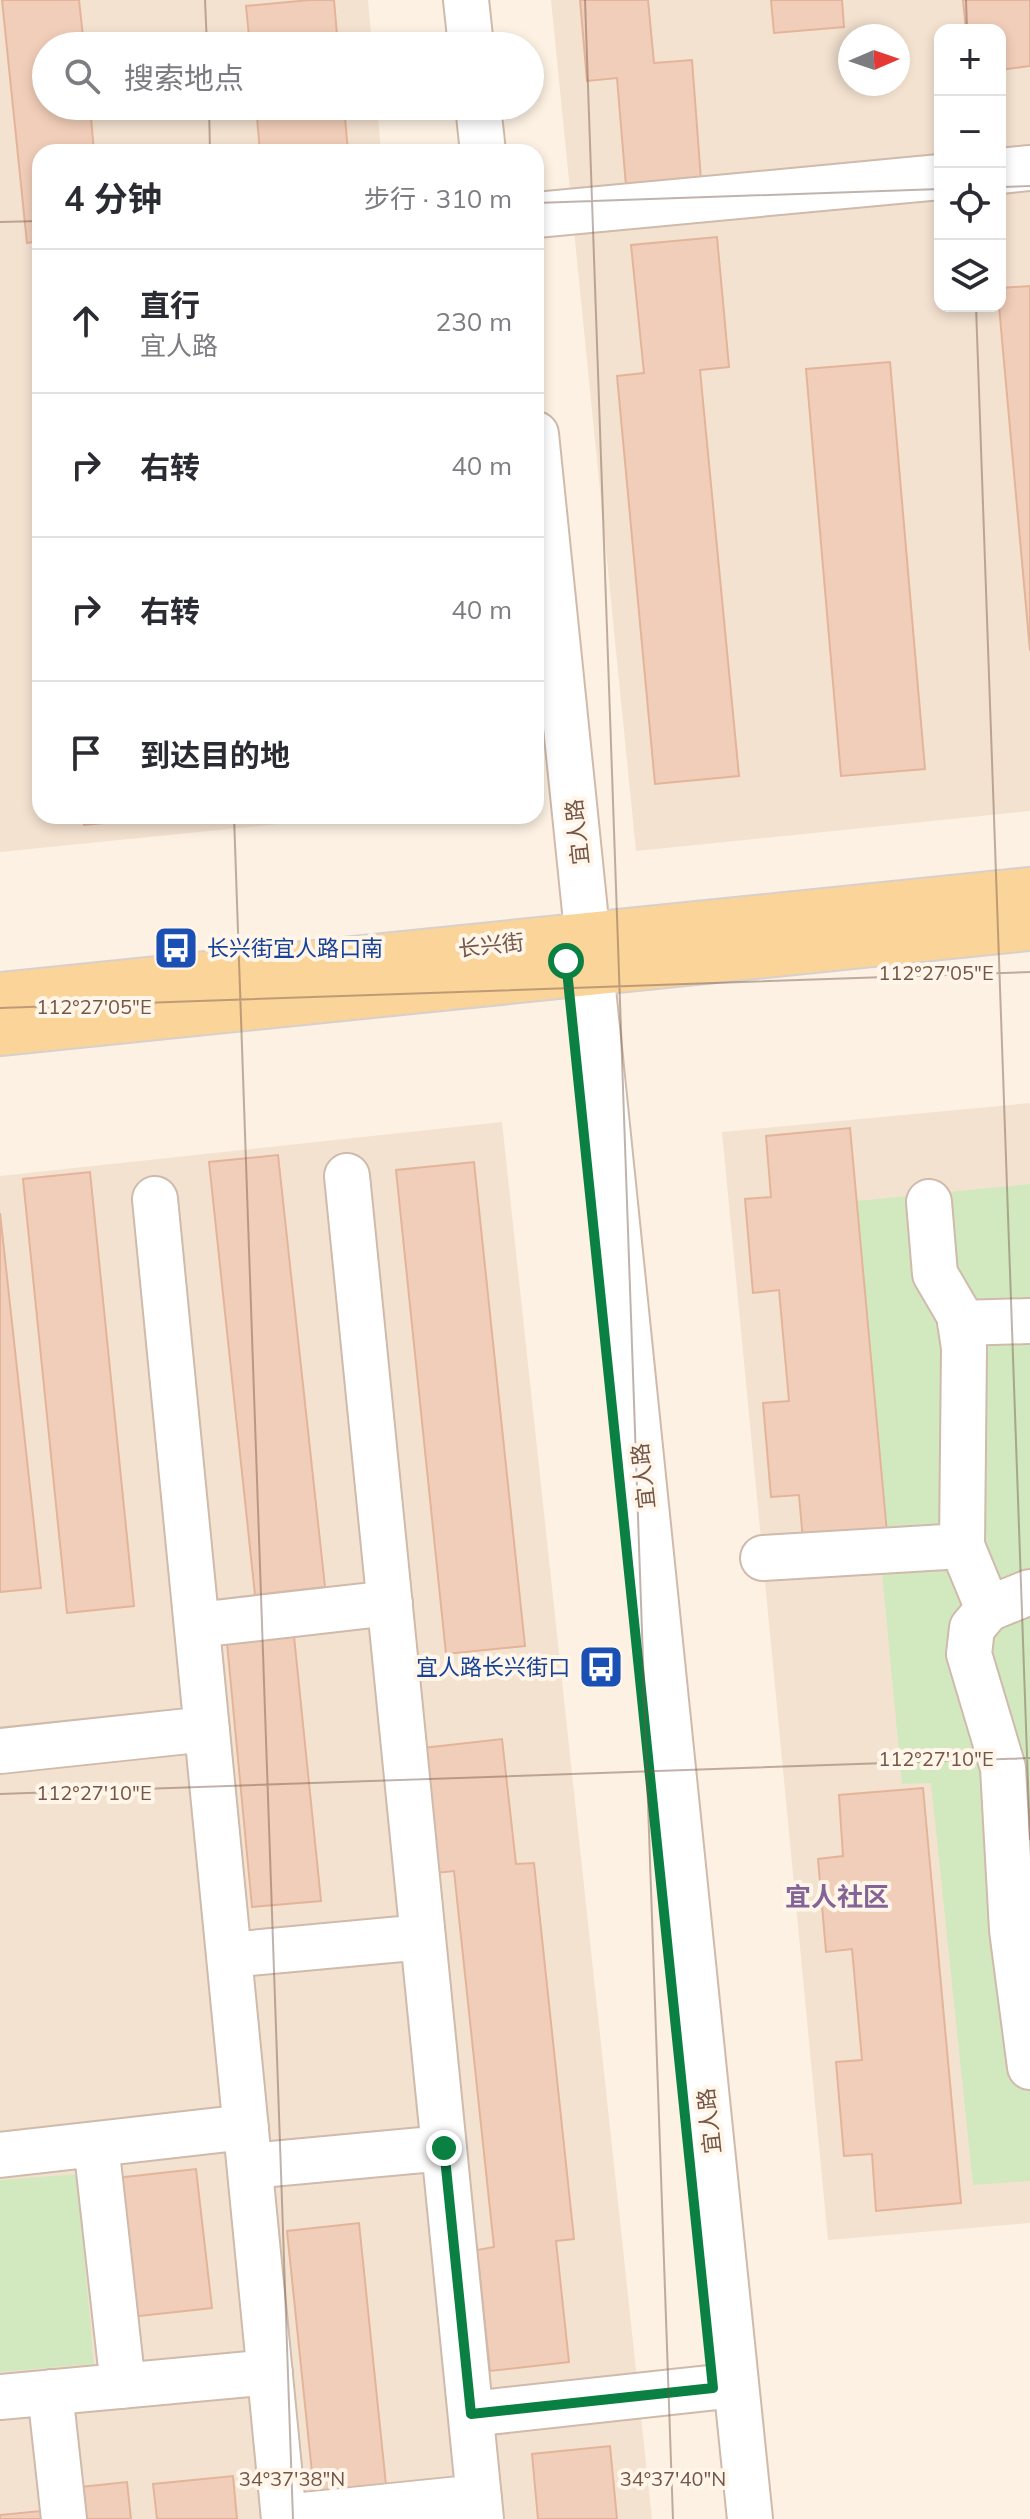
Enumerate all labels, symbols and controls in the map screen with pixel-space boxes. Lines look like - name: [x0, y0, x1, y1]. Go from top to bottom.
- north arrow: [838, 24, 910, 96]
- map controls: [934, 24, 1006, 312]
- button: +: [934, 24, 1006, 96]
- search box: [32, 32, 544, 120]
- icon: search: [60, 54, 104, 98]
- text: 搜索地点: [124, 59, 244, 97]
- button: −: [934, 96, 1006, 168]
- button: locate: [934, 168, 1006, 240]
- text: 4 分钟: [64, 177, 162, 220]
- text: 步行 · 310 m: [364, 182, 512, 215]
- button: layers: [934, 240, 1006, 312]
- text: 直行: [140, 286, 200, 324]
- icon: ahead: [64, 299, 108, 343]
- text: 230 m: [436, 305, 512, 338]
- text: 宜人路: [140, 329, 218, 362]
- icon: right: [64, 443, 108, 487]
- text: 右转: [140, 448, 200, 486]
- text: 40 m: [451, 449, 512, 482]
- icon: right: [64, 587, 108, 631]
- text: 右转: [140, 592, 200, 630]
- text: 40 m: [451, 593, 512, 626]
- icon: arrive: [64, 731, 108, 775]
- text: 到达目的地: [140, 736, 290, 774]
- street label: 宜人路: [560, 798, 594, 866]
- bus stop icon: 长兴街宜人路口南: [152, 924, 200, 972]
- street label: 长兴街: [457, 928, 525, 962]
- place label: 长兴街宜人路口南: [207, 934, 383, 962]
- route start: [548, 943, 584, 979]
- text: 112°27'05"E: [878, 960, 994, 985]
- text: 112°27'05"E: [36, 994, 152, 1019]
- street label: 宜人路: [626, 1442, 660, 1510]
- bus stop icon: 宜人路长兴街口: [577, 1643, 625, 1691]
- place label: 宜人路长兴街口: [416, 1653, 570, 1681]
- text: 112°27'10"E: [878, 1746, 994, 1771]
- text: 112°27'10"E: [36, 1780, 152, 1805]
- district label: 宜人社区: [785, 1880, 889, 1913]
- street label: 宜人路: [692, 2087, 726, 2155]
- route end: [426, 2130, 462, 2166]
- text: 34°37'38"N: [239, 2466, 345, 2491]
- text: 34°37'40"N: [620, 2466, 726, 2491]

